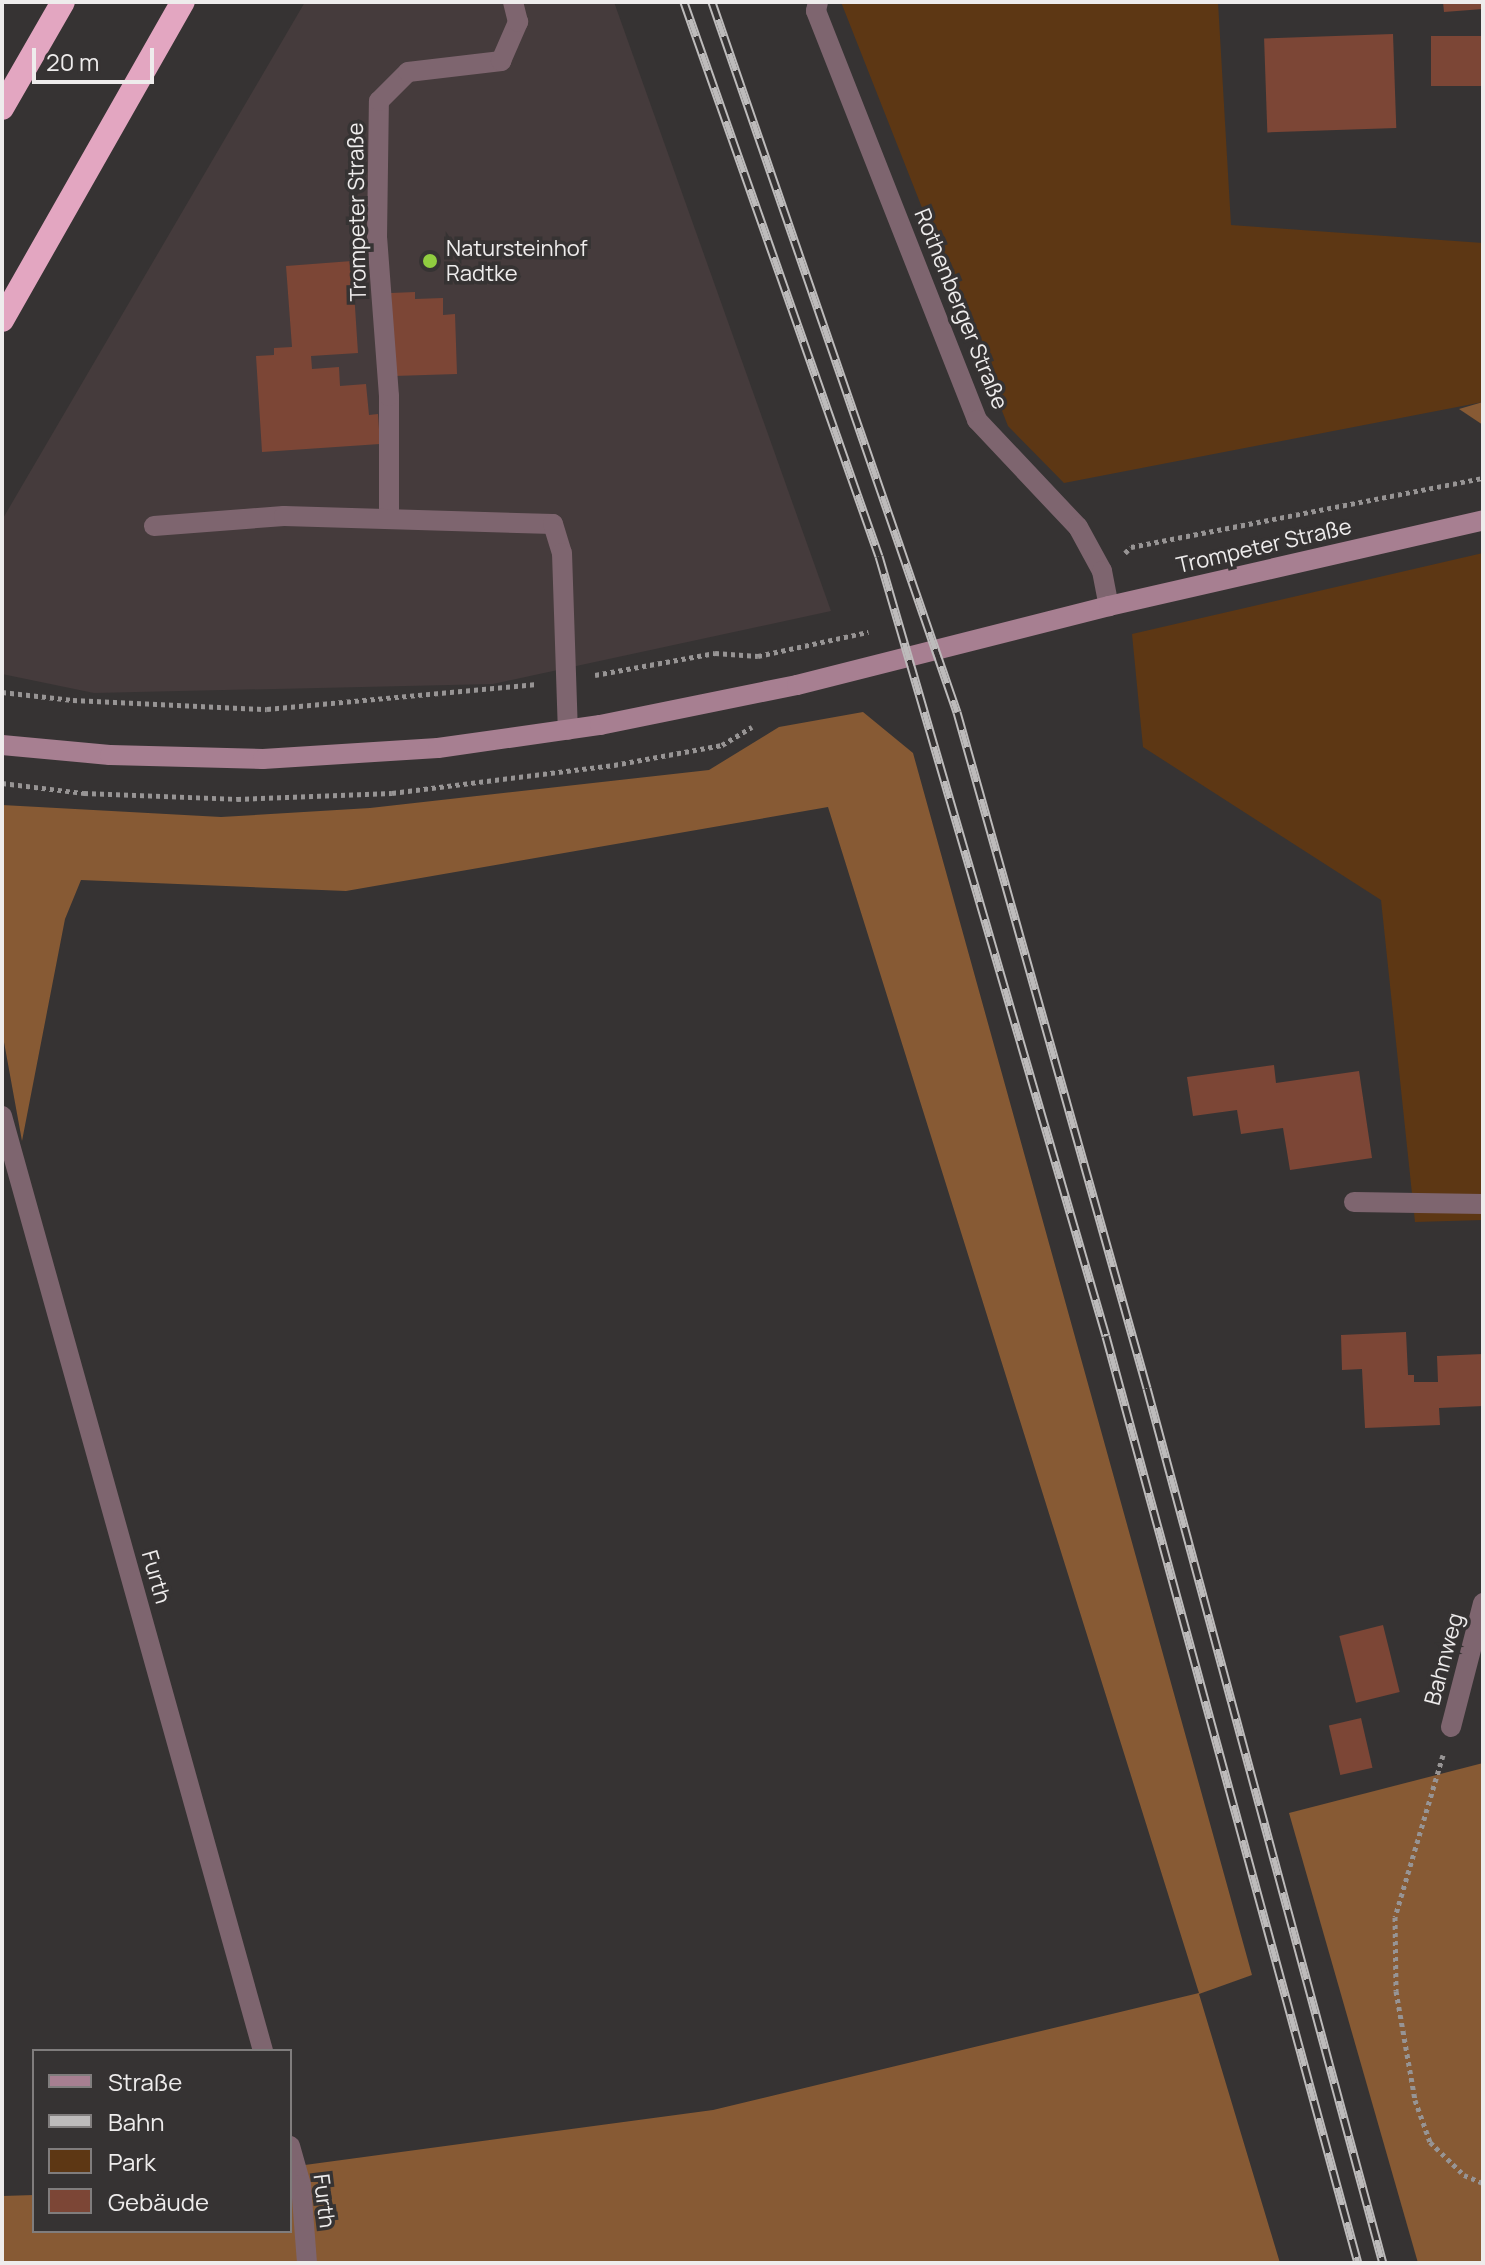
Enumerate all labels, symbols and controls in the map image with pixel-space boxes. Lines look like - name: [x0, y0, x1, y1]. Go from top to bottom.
- scale bar: [36, 32, 158, 82]
- text: 20 m: [46, 45, 99, 78]
- street label: Trompeter Straße: [342, 122, 372, 302]
- street label: Rothenberger Straße: [909, 205, 1013, 413]
- place label: Natursteinhof Radtke: [446, 235, 588, 286]
- marker: Natursteinhof Radtke: [421, 252, 439, 270]
- street label: Trompeter Straße: [1174, 513, 1354, 579]
- street label: Furth: [136, 1547, 176, 1607]
- street label: Bahnweg: [1419, 1610, 1469, 1708]
- legend: [32, 2049, 292, 2233]
- text: Straße: [108, 2065, 182, 2098]
- text: Bahn: [108, 2105, 165, 2138]
- text: Park: [108, 2145, 156, 2178]
- street label: Furth: [308, 2173, 340, 2229]
- text: Gebäude: [108, 2185, 209, 2218]

